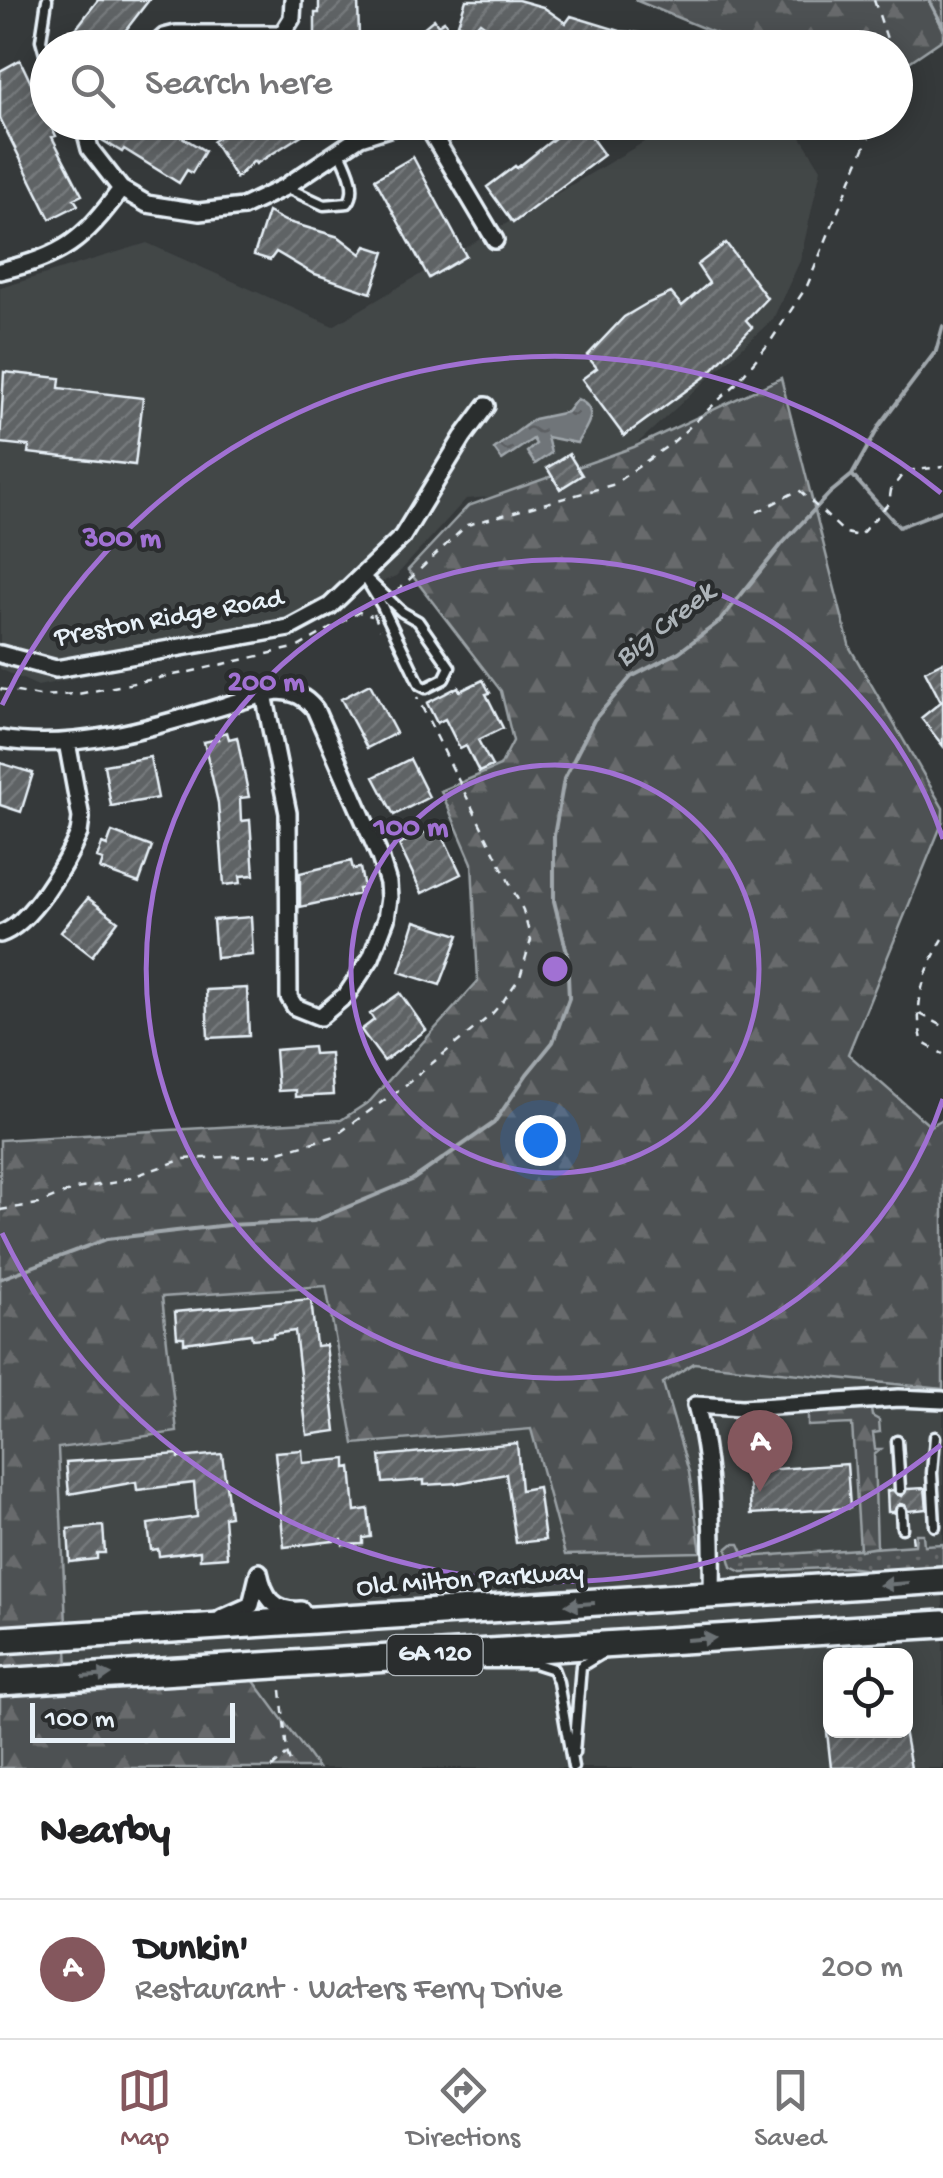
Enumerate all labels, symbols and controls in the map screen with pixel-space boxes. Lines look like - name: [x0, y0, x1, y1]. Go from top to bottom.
- search box: [30, 30, 913, 140]
- icon: search: [65, 58, 120, 113]
- text: Search here: [145, 63, 332, 107]
- text: 300 m: [82, 523, 162, 558]
- water label: Big Creek: [609, 575, 725, 676]
- street label: Preston Ridge Road: [51, 582, 288, 656]
- text: 200 m: [227, 667, 305, 702]
- text: 100 m: [373, 812, 449, 847]
- centre of rings: [537, 951, 573, 987]
- your location: [515, 1115, 566, 1166]
- pin: A: [728, 1410, 792, 1492]
- street label: Old Milton Parkway: [355, 1557, 585, 1605]
- one-way arrow: [878, 1576, 910, 1592]
- one-way arrow: [564, 1596, 596, 1612]
- one-way arrow: [686, 1631, 718, 1647]
- road number: GA 120: [388, 1635, 482, 1675]
- map controls: [823, 1648, 913, 1738]
- button: locate: [823, 1648, 913, 1738]
- one-way arrow: [82, 1668, 114, 1684]
- scale bar: [30, 1698, 235, 1742]
- text: 100 m: [45, 1704, 115, 1737]
- text: Nearby: [40, 1809, 170, 1858]
- text: Dunkin': [135, 1928, 249, 1972]
- text: A: [63, 1950, 82, 1988]
- text: 200 m: [821, 1950, 903, 1988]
- text: Restaurant · Waters Ferry Drive: [135, 1972, 562, 2010]
- tab: Map: [117, 2063, 172, 2156]
- tab: Directions: [406, 2063, 520, 2156]
- tab: Saved: [754, 2063, 826, 2156]

